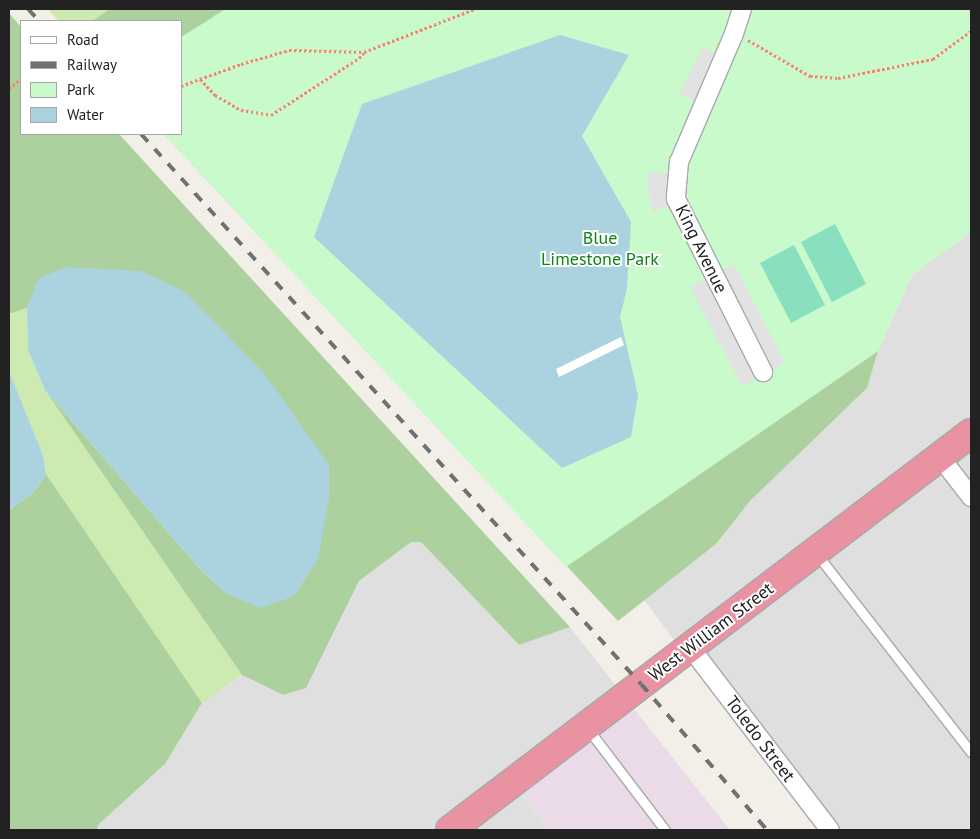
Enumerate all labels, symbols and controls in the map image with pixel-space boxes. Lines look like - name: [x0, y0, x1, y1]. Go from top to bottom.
- legend: [20, 20, 182, 135]
- text: Road: [67, 30, 99, 49]
- text: Railway: [67, 55, 117, 74]
- text: Park: [67, 80, 95, 99]
- text: Water: [67, 105, 104, 124]
- street label: King Avenue: [670, 201, 732, 297]
- park label: Blue Limestone Park: [541, 228, 659, 270]
- street label: West William Street: [644, 578, 778, 686]
- street label: Toledo Street: [721, 692, 799, 786]

